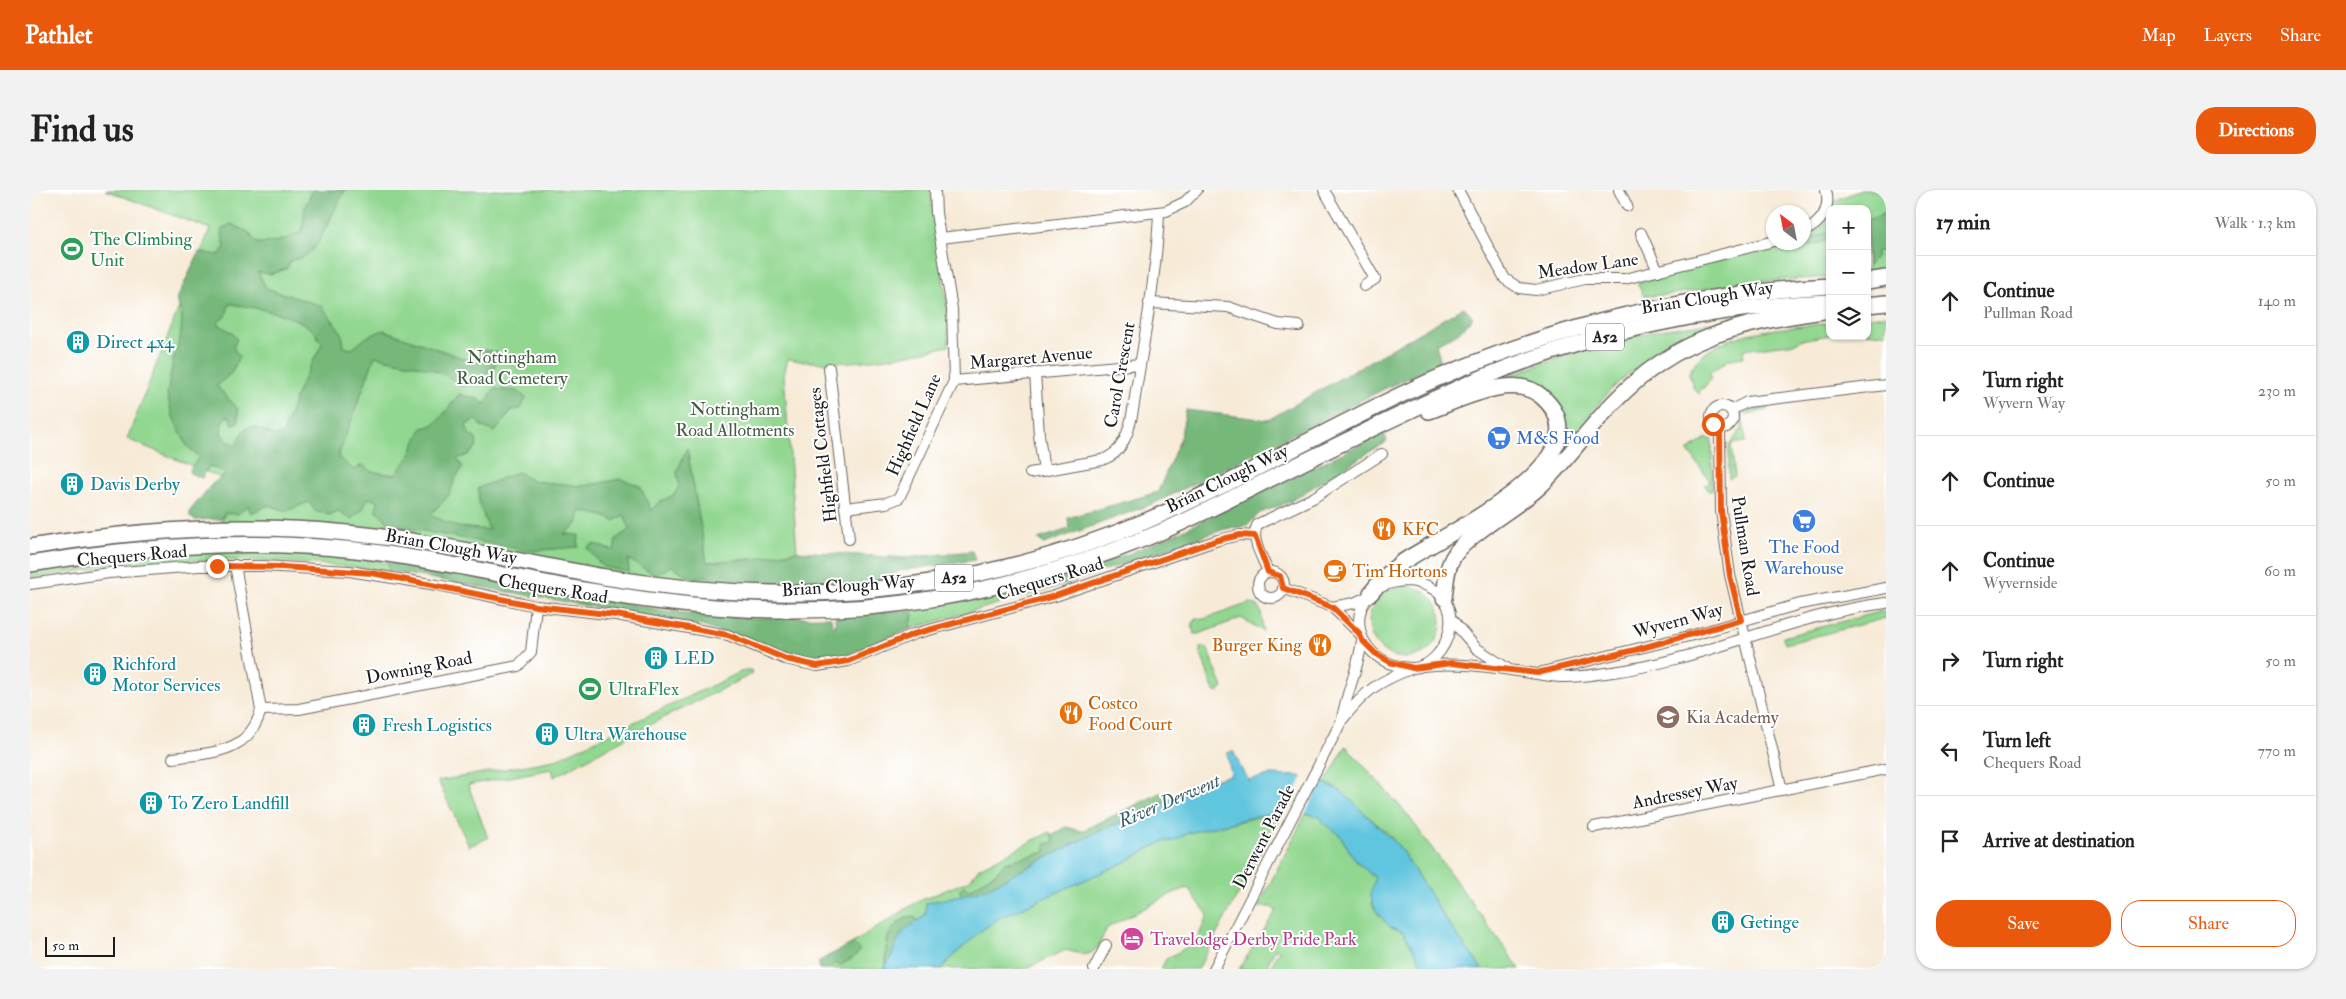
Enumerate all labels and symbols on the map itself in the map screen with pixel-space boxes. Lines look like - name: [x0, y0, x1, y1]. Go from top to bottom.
- north arrow: [1766, 205, 1811, 250]
- place label: The Climbing Unit: [90, 228, 193, 272]
- sports icon: The Climbing Unit: [59, 236, 85, 262]
- street label: Meadow Lane: [1536, 247, 1640, 284]
- street label: Brian Clough Way: [1639, 276, 1776, 320]
- street label: Carol Crescent: [1099, 320, 1141, 430]
- road number: A52: [1586, 324, 1624, 350]
- building icon: Direct 4x4: [65, 329, 91, 355]
- place label: Direct 4x4: [96, 331, 175, 354]
- street label: Margaret Avenue: [968, 341, 1094, 375]
- park label: Nottingham Road Cemetery: [456, 346, 569, 390]
- street label: Highfield Lane: [881, 370, 947, 480]
- street label: Highfield Cottages: [803, 386, 843, 524]
- park label: Nottingham Road Allotments: [675, 398, 795, 442]
- route start: [1702, 413, 1725, 436]
- supermarket icon: M&S Food: [1486, 425, 1512, 451]
- place label: M&S Food: [1516, 427, 1599, 450]
- street label: Brian Clough Way: [1162, 439, 1293, 519]
- building icon: Davis Derby: [59, 471, 85, 497]
- place label: Davis Derby: [90, 473, 181, 496]
- street label: Pullman Road: [1726, 494, 1764, 598]
- supermarket icon: The Food Warehouse: [1791, 508, 1817, 534]
- restaurant icon: KFC: [1371, 516, 1397, 542]
- place label: KFC: [1402, 518, 1439, 541]
- street label: Brian Clough Way: [383, 524, 520, 570]
- place label: The Food Warehouse: [1763, 536, 1844, 580]
- street label: Chequers Road: [76, 540, 188, 572]
- street label: Chequers Road: [994, 552, 1106, 606]
- route end: [206, 555, 229, 578]
- cafe icon: Tim Hortons: [1322, 558, 1348, 584]
- place label: Tim Hortons: [1352, 560, 1447, 583]
- road number: A52: [935, 564, 973, 592]
- street label: Chequers Road: [497, 569, 610, 609]
- street label: Brian Clough Way: [781, 570, 916, 602]
- street label: Wyvern Way: [1630, 598, 1727, 644]
- restaurant icon: Burger King: [1307, 632, 1333, 658]
- place label: Burger King: [1212, 634, 1303, 657]
- building icon: LED: [643, 645, 669, 671]
- street label: Downing Road: [364, 646, 474, 690]
- place label: LED: [674, 647, 715, 670]
- place label: Richford Motor Services: [112, 653, 221, 697]
- building icon: Richford Motor Services: [82, 661, 108, 687]
- sports icon: UltraFlex: [577, 676, 603, 702]
- place label: UltraFlex: [608, 678, 679, 701]
- place label: Costco Food Court: [1088, 692, 1173, 736]
- restaurant icon: Costco Food Court: [1058, 700, 1084, 726]
- school or university icon: Kia Academy: [1655, 704, 1681, 730]
- place label: Kia Academy: [1686, 706, 1780, 729]
- building icon: Fresh Logistics: [351, 712, 377, 738]
- place label: Fresh Logistics: [382, 714, 492, 737]
- building icon: Ultra Warehouse: [534, 721, 560, 747]
- place label: Ultra Warehouse: [564, 723, 687, 746]
- water label: River Derwent: [1114, 768, 1225, 834]
- street label: Andressey Way: [1629, 771, 1741, 815]
- street label: Derwent Parade: [1228, 780, 1300, 893]
- building icon: To Zero Landfill: [138, 790, 164, 816]
- place label: To Zero Landfill: [168, 792, 290, 815]
- building icon: Getinge: [1710, 909, 1736, 935]
- place label: Getinge: [1740, 911, 1799, 934]
- hotel icon: Travelodge Derby Pride Park: [1119, 926, 1145, 952]
- place label: Travelodge Derby Pride Park: [1150, 928, 1357, 951]
- scale bar: [45, 934, 115, 957]

